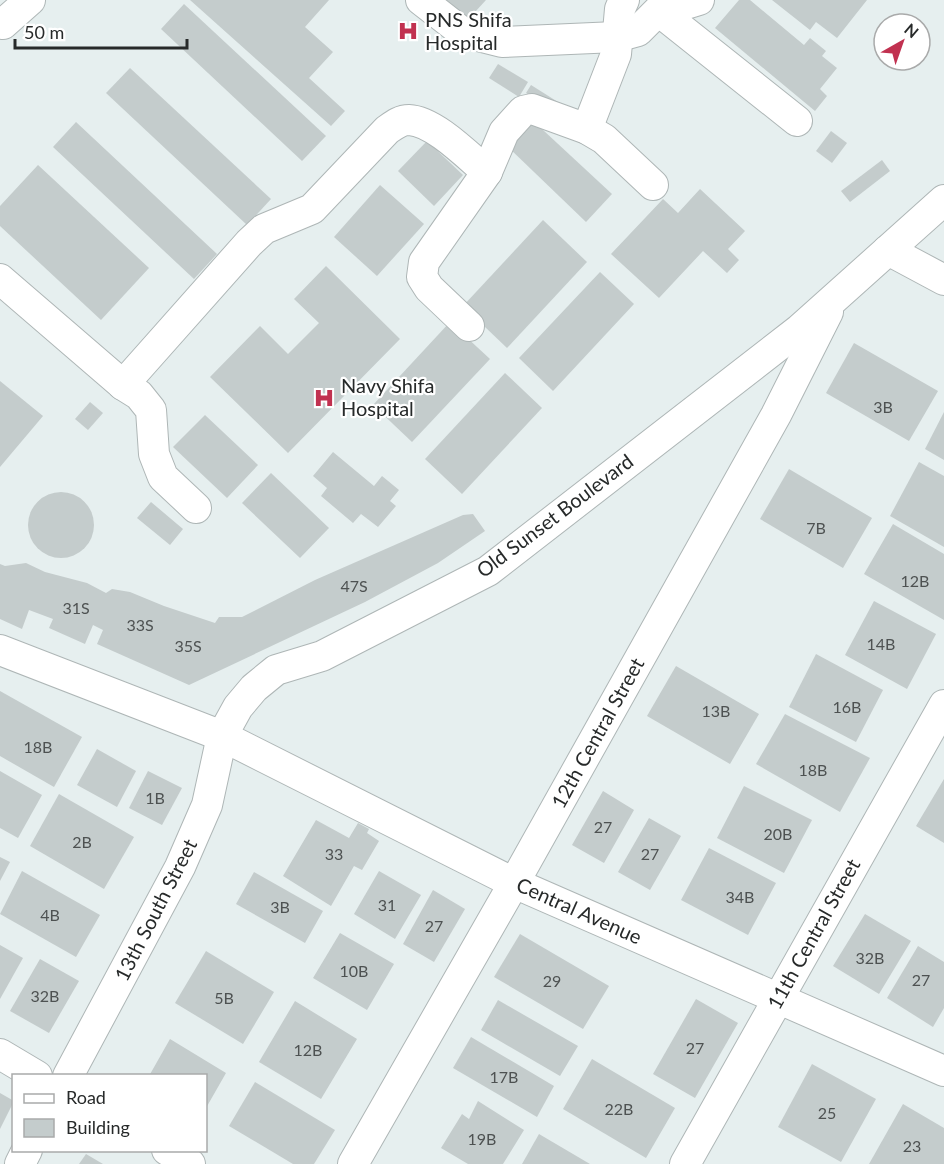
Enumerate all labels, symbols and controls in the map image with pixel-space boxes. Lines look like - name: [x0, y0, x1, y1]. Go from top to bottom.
- place label: PNS Shifa Hospital: [425, 7, 512, 54]
- scale bar: [15, 12, 188, 50]
- north arrow: [872, 12, 932, 72]
- hospital icon: PNS Shifa Hospital: [396, 19, 420, 43]
- text: N: [901, 19, 923, 41]
- text: 50 m: [24, 21, 64, 43]
- place label: Navy Shifa Hospital: [341, 373, 435, 420]
- hospital icon: Navy Shifa Hospital: [312, 386, 336, 410]
- house number: 3B: [873, 397, 893, 416]
- street label: Old Sunset Boulevard: [471, 449, 637, 582]
- house number: 7B: [806, 518, 826, 537]
- house number: 12B: [901, 571, 929, 590]
- house number: 47S: [340, 576, 368, 595]
- house number: 31S: [62, 598, 90, 617]
- house number: 33S: [126, 615, 154, 634]
- house number: 14B: [867, 634, 895, 653]
- house number: 35S: [174, 636, 202, 655]
- street label: 12th Central Street: [546, 653, 648, 812]
- house number: 16B: [833, 697, 861, 716]
- house number: 13B: [702, 701, 730, 720]
- house number: 18B: [24, 737, 52, 756]
- house number: 18B: [799, 760, 827, 779]
- house number: 1B: [145, 788, 165, 807]
- house number: 27: [594, 817, 612, 836]
- house number: 20B: [764, 824, 792, 843]
- house number: 2B: [72, 832, 92, 851]
- street label: 13th South Street: [109, 835, 201, 985]
- house number: 33: [325, 844, 343, 863]
- house number: 27: [641, 844, 659, 863]
- street label: 11th Central Street: [762, 854, 864, 1013]
- street label: Central Avenue: [513, 872, 646, 948]
- house number: 34B: [726, 887, 754, 906]
- house number: 31: [378, 895, 396, 914]
- house number: 3B: [270, 897, 290, 916]
- house number: 4B: [40, 905, 60, 924]
- house number: 27: [425, 916, 443, 935]
- house number: 32B: [856, 948, 884, 967]
- house number: 10B: [340, 961, 368, 980]
- house number: 27: [912, 970, 930, 989]
- house number: 29: [543, 971, 561, 990]
- house number: 32B: [31, 986, 59, 1005]
- house number: 5B: [214, 988, 234, 1007]
- house number: 27: [686, 1038, 704, 1057]
- house number: 12B: [294, 1040, 322, 1059]
- house number: 17B: [490, 1067, 518, 1086]
- legend: [12, 1074, 207, 1152]
- text: Road: [66, 1086, 106, 1108]
- house number: 22B: [605, 1099, 633, 1118]
- house number: 25: [818, 1103, 836, 1122]
- text: Building: [66, 1116, 130, 1138]
- house number: 19B: [468, 1129, 496, 1148]
- house number: 23: [903, 1136, 921, 1155]

